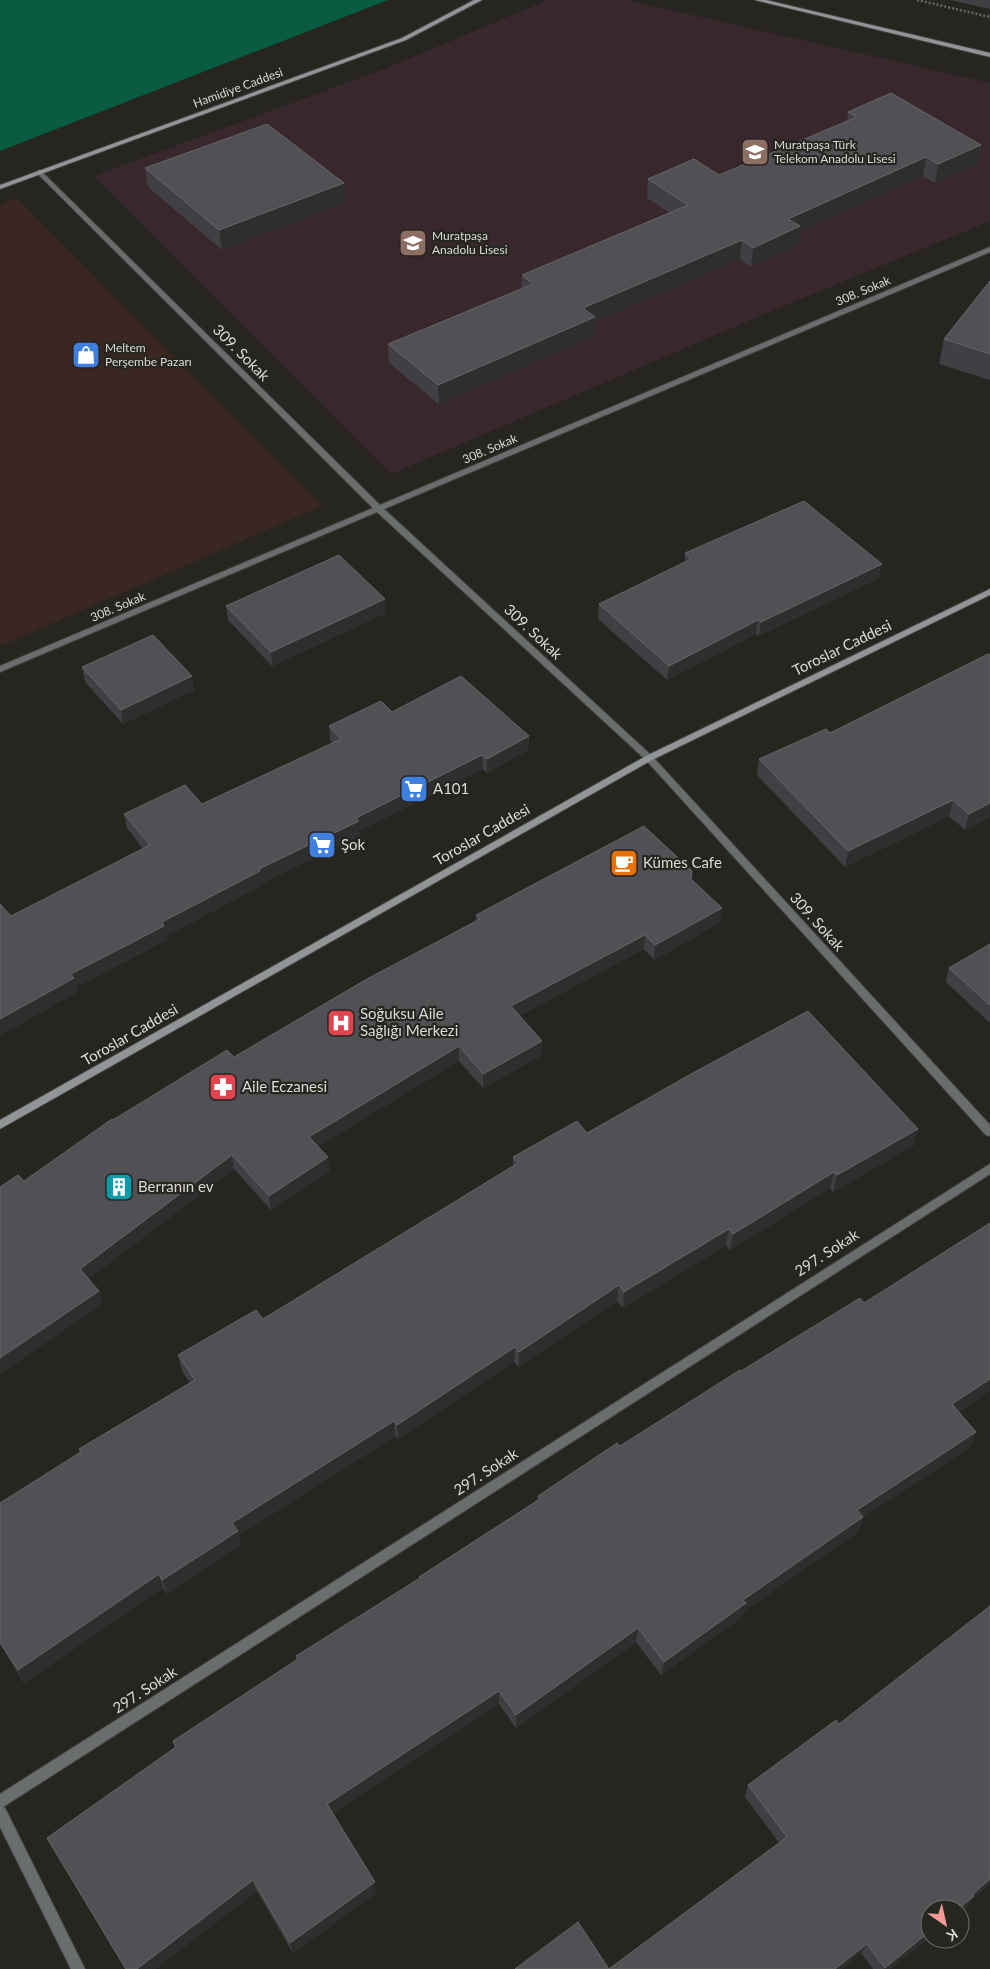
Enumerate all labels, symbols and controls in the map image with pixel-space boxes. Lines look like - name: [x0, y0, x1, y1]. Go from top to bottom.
- street label: Hamidiye Caddesi: [191, 64, 285, 111]
- school or university icon: Muratpaşa Türk Telekom Anadolu Lisesi: [740, 137, 770, 167]
- place label: Muratpaşa Türk Telekom Anadolu Lisesi: [774, 137, 896, 166]
- school or university icon: Muratpaşa Anadolu Lisesi: [398, 228, 428, 258]
- place label: Muratpaşa Anadolu Lisesi: [432, 228, 508, 257]
- street label: 308. Sokak: [833, 272, 893, 309]
- street label: 309. Sokak: [210, 320, 274, 385]
- shop icon: Meltem Perşembe Pazarı: [71, 340, 101, 370]
- place label: Meltem Perşembe Pazarı: [105, 340, 192, 369]
- street label: 308. Sokak: [460, 430, 520, 467]
- street label: 308. Sokak: [88, 588, 148, 625]
- street label: 309. Sokak: [501, 600, 567, 663]
- street label: Toroslar Caddesi: [789, 615, 894, 679]
- supermarket icon: A101: [399, 774, 429, 804]
- place label: A101: [433, 779, 469, 797]
- street label: Toroslar Caddesi: [430, 799, 533, 869]
- supermarket icon: Şok: [307, 830, 337, 860]
- place label: Şok: [341, 835, 366, 853]
- cafe icon: Kümes Cafe: [609, 848, 639, 878]
- place label: Kümes Cafe: [643, 853, 722, 871]
- street label: 309. Sokak: [787, 888, 849, 955]
- street label: Toroslar Caddesi: [78, 999, 181, 1069]
- place label: Soğuksu Aile Sağlığı Merkezi: [360, 1004, 458, 1039]
- hospital icon: Soğuksu Aile Sağlığı Merkezi: [326, 1008, 356, 1038]
- pharmacy icon: Aile Eczanesi: [208, 1072, 238, 1102]
- place label: Aile Eczanesi: [242, 1077, 327, 1095]
- building icon: Berranın ev: [104, 1172, 134, 1202]
- place label: Berranın ev: [138, 1177, 214, 1195]
- street label: 297. Sokak: [791, 1225, 862, 1280]
- street label: 297. Sokak: [450, 1444, 521, 1499]
- street label: 297. Sokak: [109, 1662, 180, 1717]
- north arrow: [920, 1899, 970, 1949]
- text: K: [943, 1925, 961, 1945]

